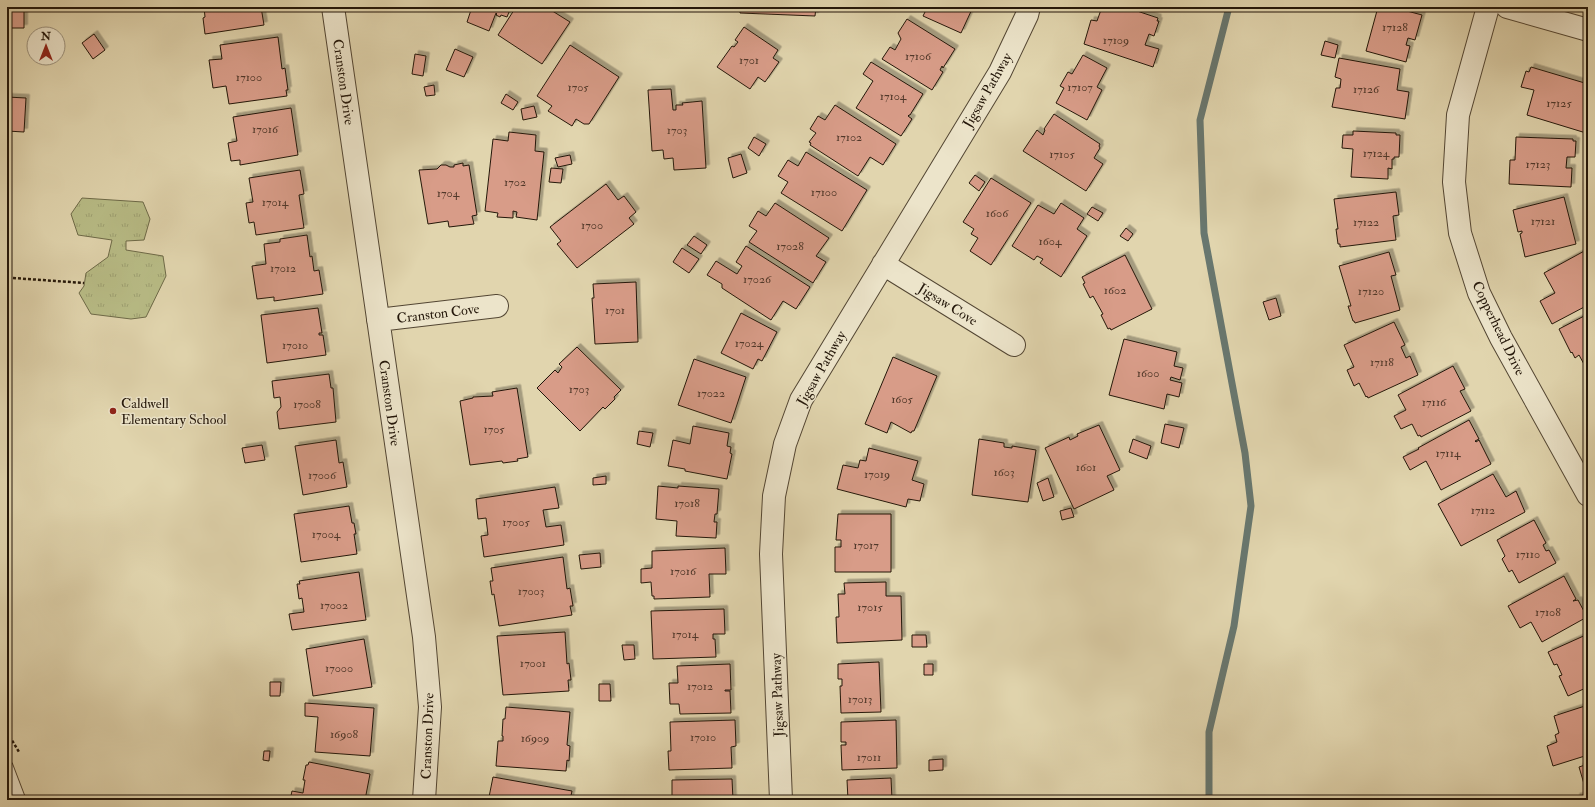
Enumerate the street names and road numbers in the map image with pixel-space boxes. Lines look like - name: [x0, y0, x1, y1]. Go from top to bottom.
- street label: Cranston Drive: [329, 38, 358, 126]
- street label: Jigsaw Pathway: [959, 49, 1017, 132]
- street label: Copperhead Drive: [1467, 278, 1529, 379]
- street label: Jigsaw Cove: [914, 279, 981, 329]
- street label: Cranston Cove: [396, 300, 481, 327]
- street label: Jigsaw Pathway: [793, 327, 851, 410]
- street label: Cranston Drive: [375, 359, 404, 447]
- street label: Jigsaw Pathway: [768, 652, 788, 738]
- street label: Cranston Drive: [417, 692, 438, 780]

